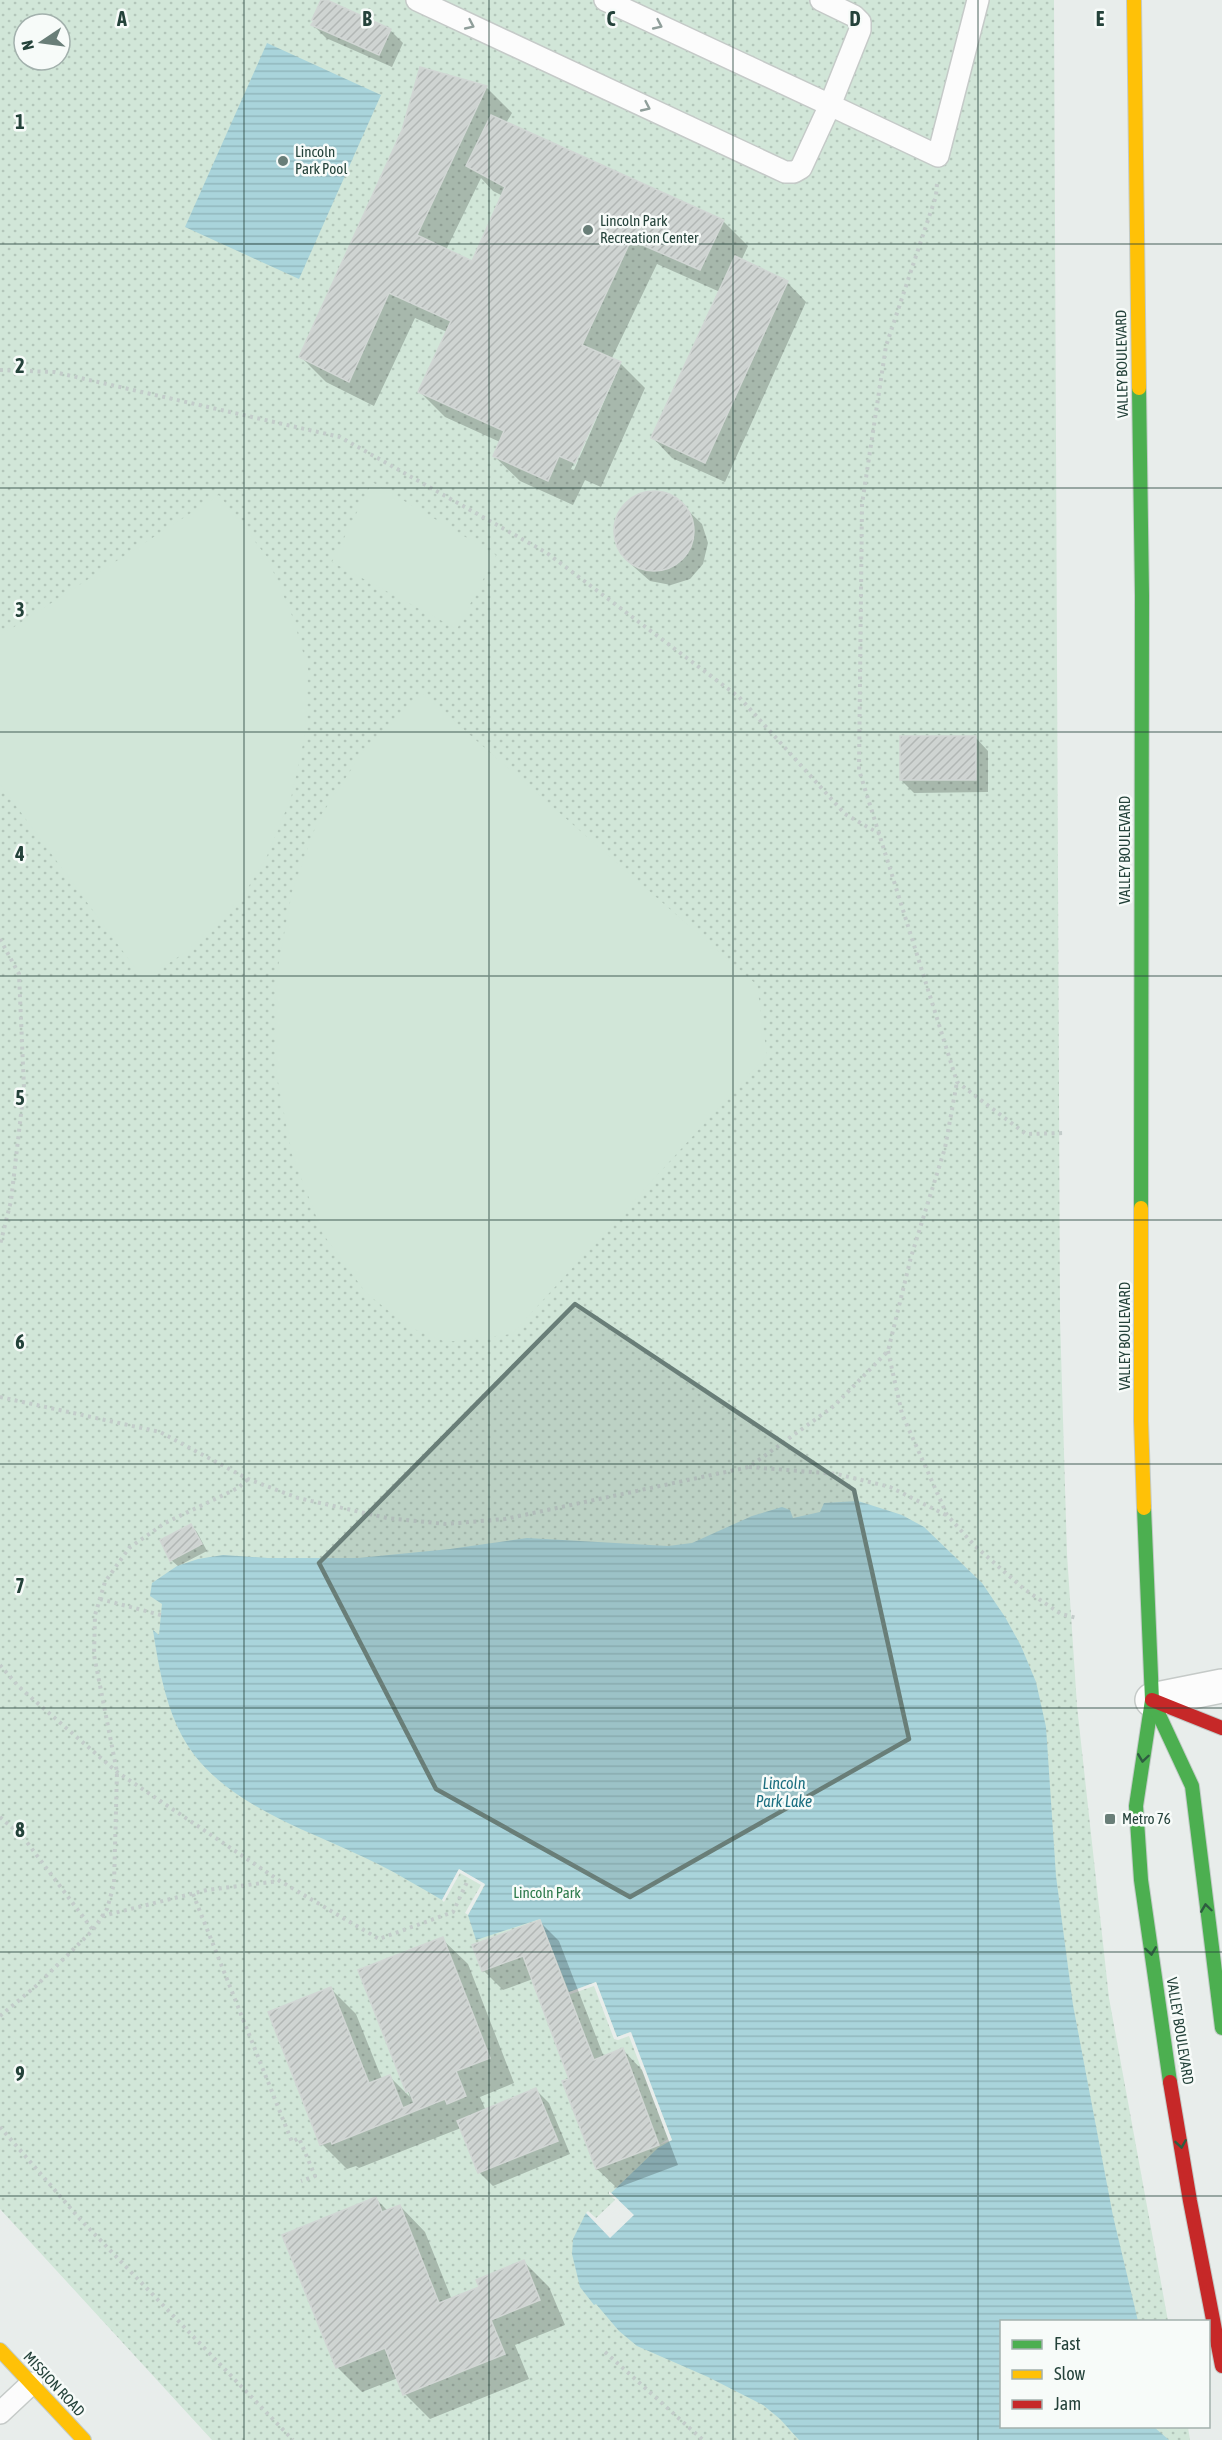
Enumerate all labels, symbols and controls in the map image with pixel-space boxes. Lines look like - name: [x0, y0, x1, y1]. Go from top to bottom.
- text: A: [116, 7, 127, 30]
- text: B: [362, 7, 372, 30]
- text: C: [607, 7, 616, 30]
- text: D: [849, 7, 861, 30]
- text: E: [1096, 7, 1105, 30]
- north arrow: [12, 12, 72, 72]
- one-way arrow: [463, 17, 474, 29]
- one-way arrow: [652, 17, 663, 29]
- text: N: [18, 39, 37, 52]
- one-way arrow: [640, 100, 651, 112]
- text: 1: [15, 110, 25, 133]
- place label: Lincoln Park Pool: [295, 143, 347, 177]
- marker: Lincoln Park Pool: [276, 154, 290, 168]
- place label: Lincoln Park Recreation Center: [600, 212, 699, 246]
- marker: Lincoln Park Recreation Center: [581, 223, 595, 237]
- street label: VALLEY BOULEVARD: [1112, 310, 1131, 418]
- text: 2: [15, 354, 25, 377]
- text: 3: [15, 598, 25, 621]
- street label: VALLEY BOULEVARD: [1116, 796, 1133, 904]
- text: 4: [14, 842, 25, 865]
- text: 5: [15, 1086, 25, 1109]
- street label: VALLEY BOULEVARD: [1116, 1282, 1133, 1390]
- text: 6: [15, 1330, 25, 1353]
- text: 7: [15, 1574, 25, 1597]
- one-way arrow: [1138, 1753, 1150, 1762]
- water label: Lincoln Park Lake: [756, 1774, 812, 1810]
- place label: Metro 76: [1122, 1810, 1171, 1827]
- marker: Metro 76: [1103, 1812, 1117, 1826]
- text: 8: [15, 1818, 25, 1841]
- park label: Lincoln Park: [513, 1884, 581, 1901]
- one-way arrow: [1200, 1903, 1212, 1913]
- one-way arrow: [1144, 1947, 1156, 1956]
- street label: VALLEY BOULEVARD: [1164, 1976, 1197, 2086]
- text: 9: [15, 2062, 25, 2085]
- one-way arrow: [1174, 2139, 1187, 2149]
- legend: [1000, 2320, 1210, 2428]
- text: Fast: [1054, 2333, 1081, 2354]
- street label: MISSION ROAD: [20, 2348, 88, 2419]
- text: Slow: [1054, 2363, 1085, 2384]
- text: Jam: [1054, 2393, 1081, 2414]

